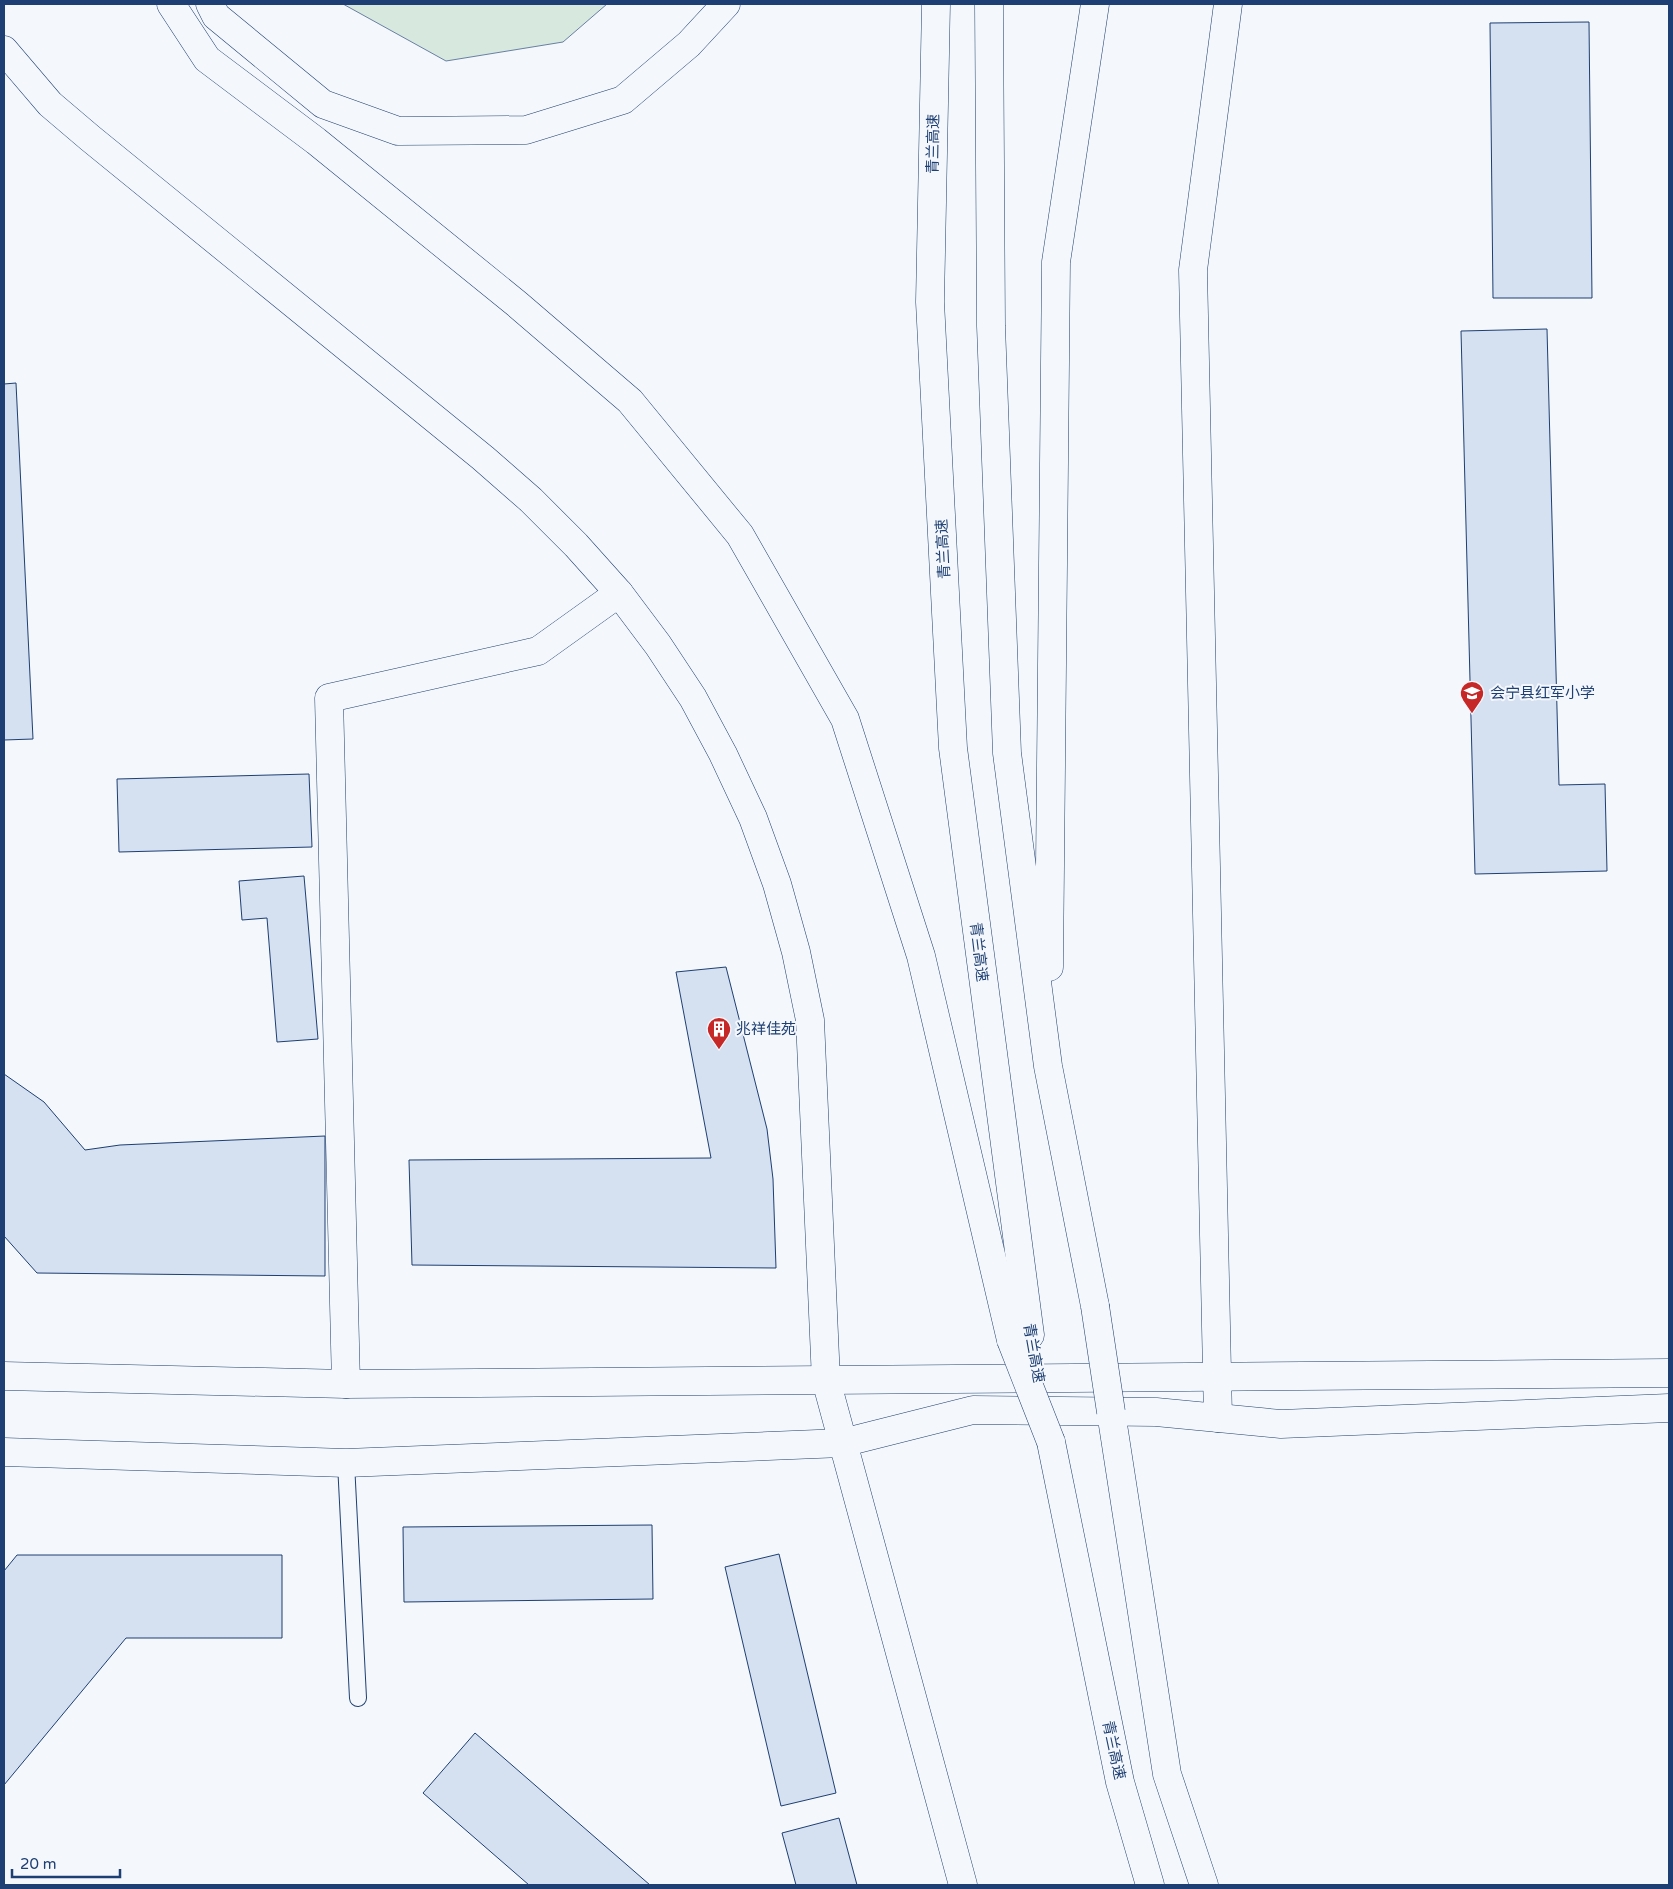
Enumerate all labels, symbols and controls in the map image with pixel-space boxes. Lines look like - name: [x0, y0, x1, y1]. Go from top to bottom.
- street label: 青兰高速: [923, 114, 943, 174]
- street label: 青兰高速: [932, 519, 954, 579]
- school or university icon: 会宁县红军小学: [1459, 680, 1485, 714]
- place label: 会宁县红军小学: [1490, 684, 1595, 702]
- street label: 青兰高速: [966, 921, 992, 983]
- building icon: 兆祥佳苑: [706, 1016, 732, 1050]
- place label: 兆祥佳苑: [736, 1020, 796, 1038]
- street label: 青兰高速: [1020, 1322, 1048, 1384]
- street label: 青兰高速: [1099, 1719, 1129, 1781]
- scale bar: [12, 1846, 120, 1878]
- text: 20 m: [20, 1855, 57, 1873]

